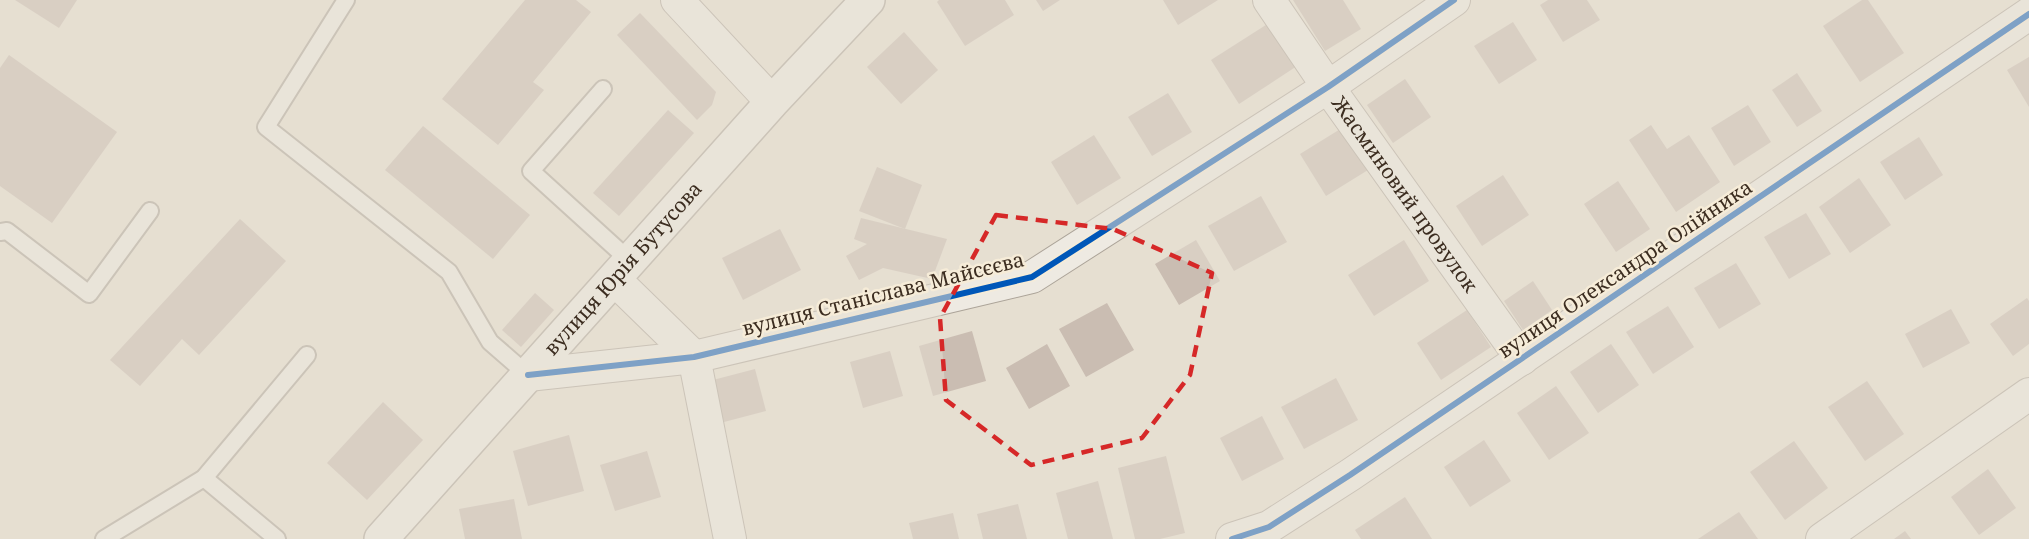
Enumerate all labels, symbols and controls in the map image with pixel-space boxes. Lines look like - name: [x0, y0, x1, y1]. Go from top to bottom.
- street label: Жасминовий провулок: [1325, 90, 1484, 298]
- street label: вулиця Олександра Олійника: [1492, 173, 1757, 364]
- street label: вулиця Юрія Бутусова: [538, 175, 708, 361]
- street label: вулиця Станіслава Майсєєва: [739, 245, 1027, 342]

